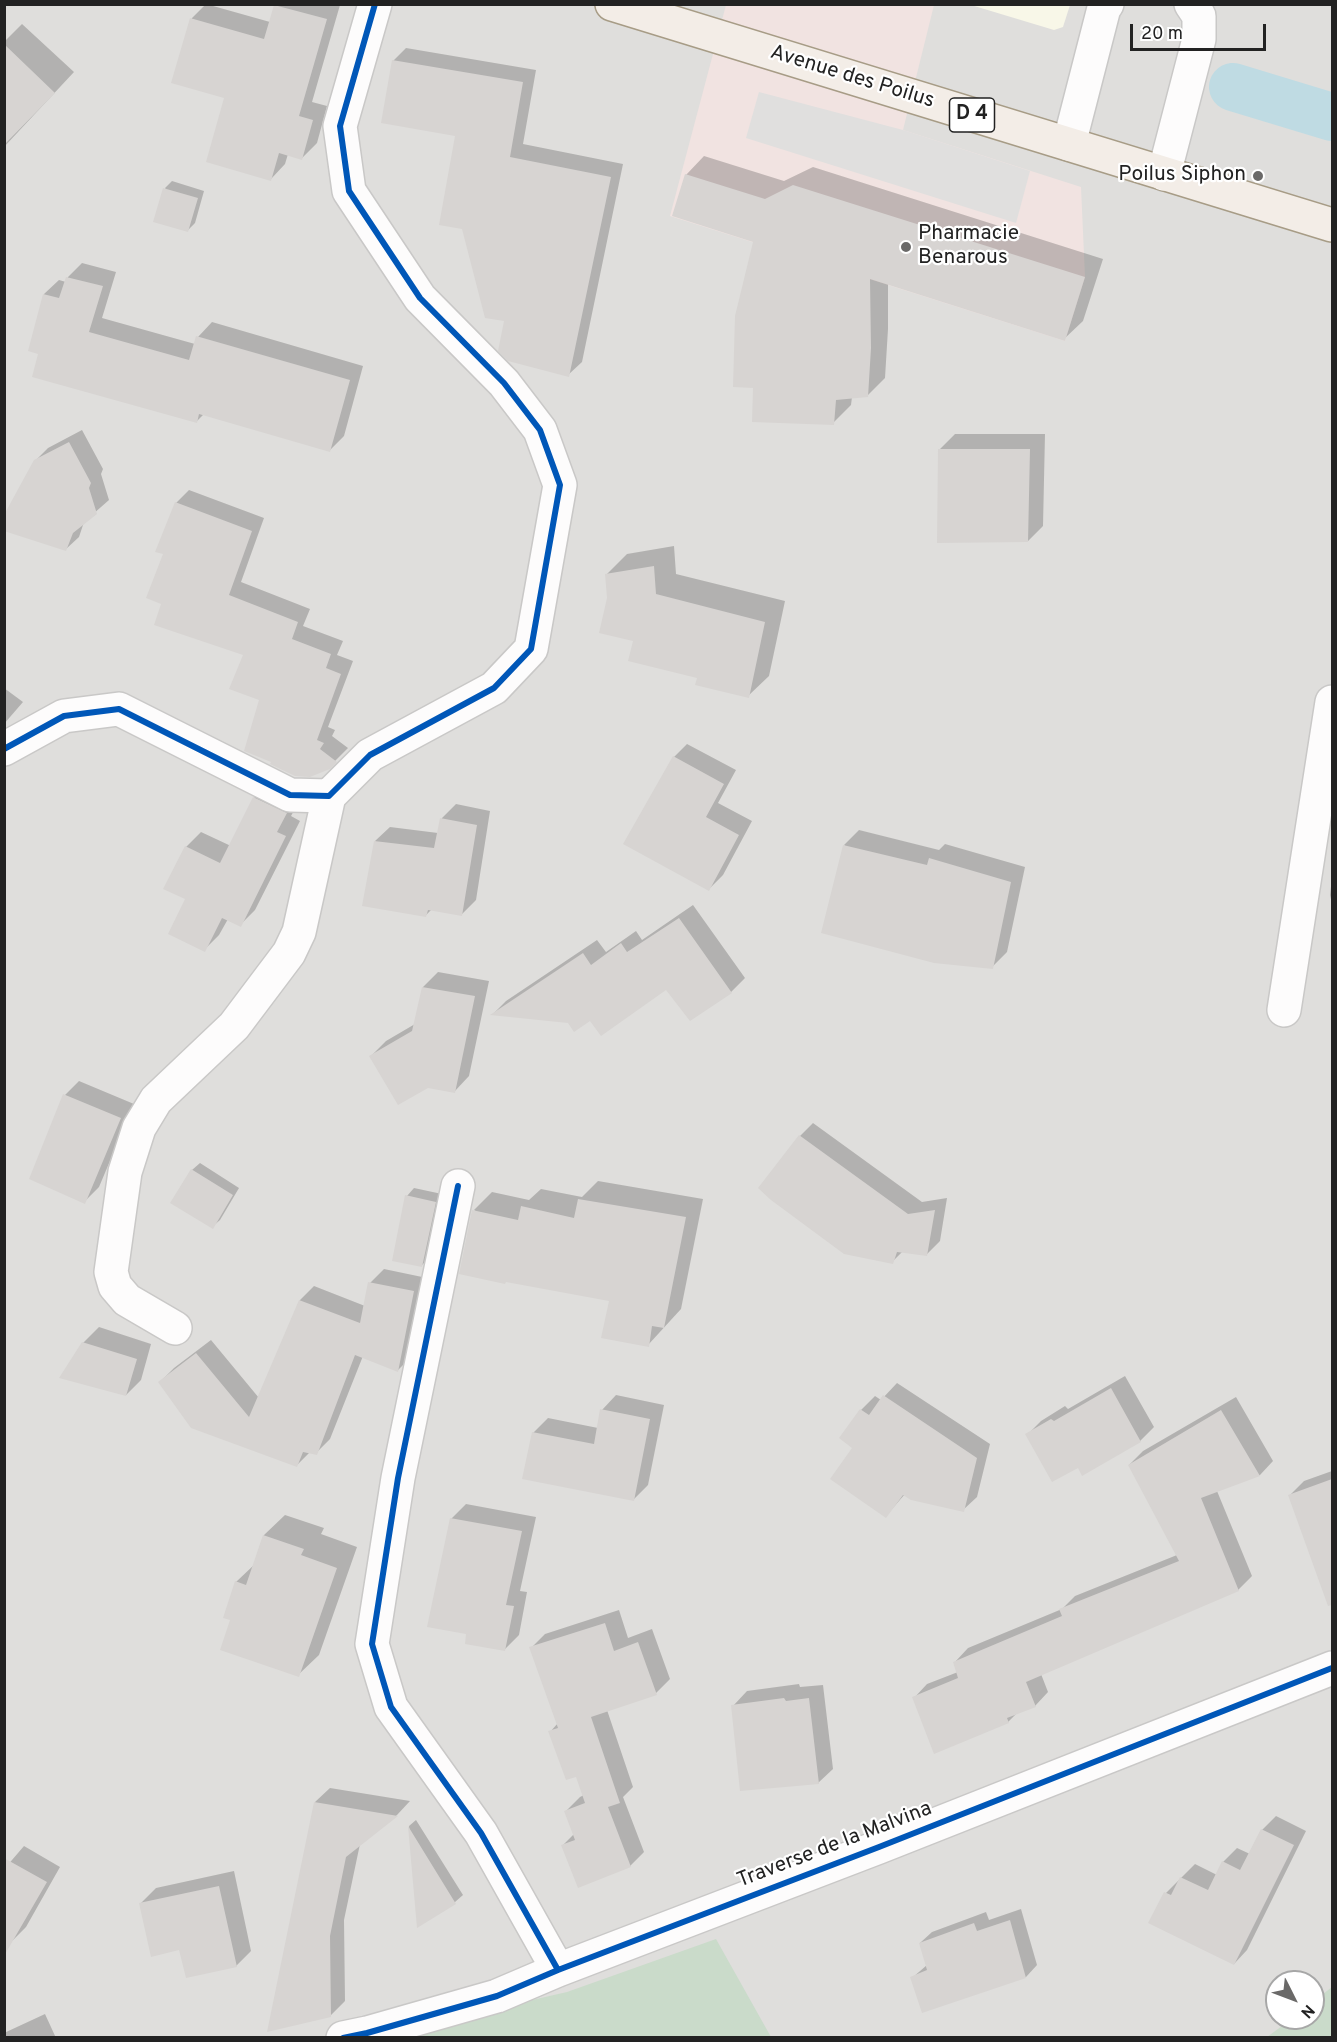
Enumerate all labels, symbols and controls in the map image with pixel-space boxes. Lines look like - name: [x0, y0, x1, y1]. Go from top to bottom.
- scale bar: [1133, 12, 1270, 50]
- text: 20 m: [1141, 23, 1183, 46]
- street label: Avenue des Poilus: [767, 41, 937, 115]
- road number: D 4: [950, 98, 994, 132]
- place label: Poilus Siphon: [1118, 163, 1246, 189]
- marker: Poilus Siphon: [1251, 169, 1265, 183]
- place label: Pharmacie Benarous: [918, 222, 1019, 272]
- marker: Pharmacie Benarous: [899, 240, 913, 254]
- street label: Traverse de la Malvina: [734, 1797, 936, 1895]
- north arrow: [1265, 1970, 1325, 2030]
- text: N: [1296, 2000, 1318, 2022]

